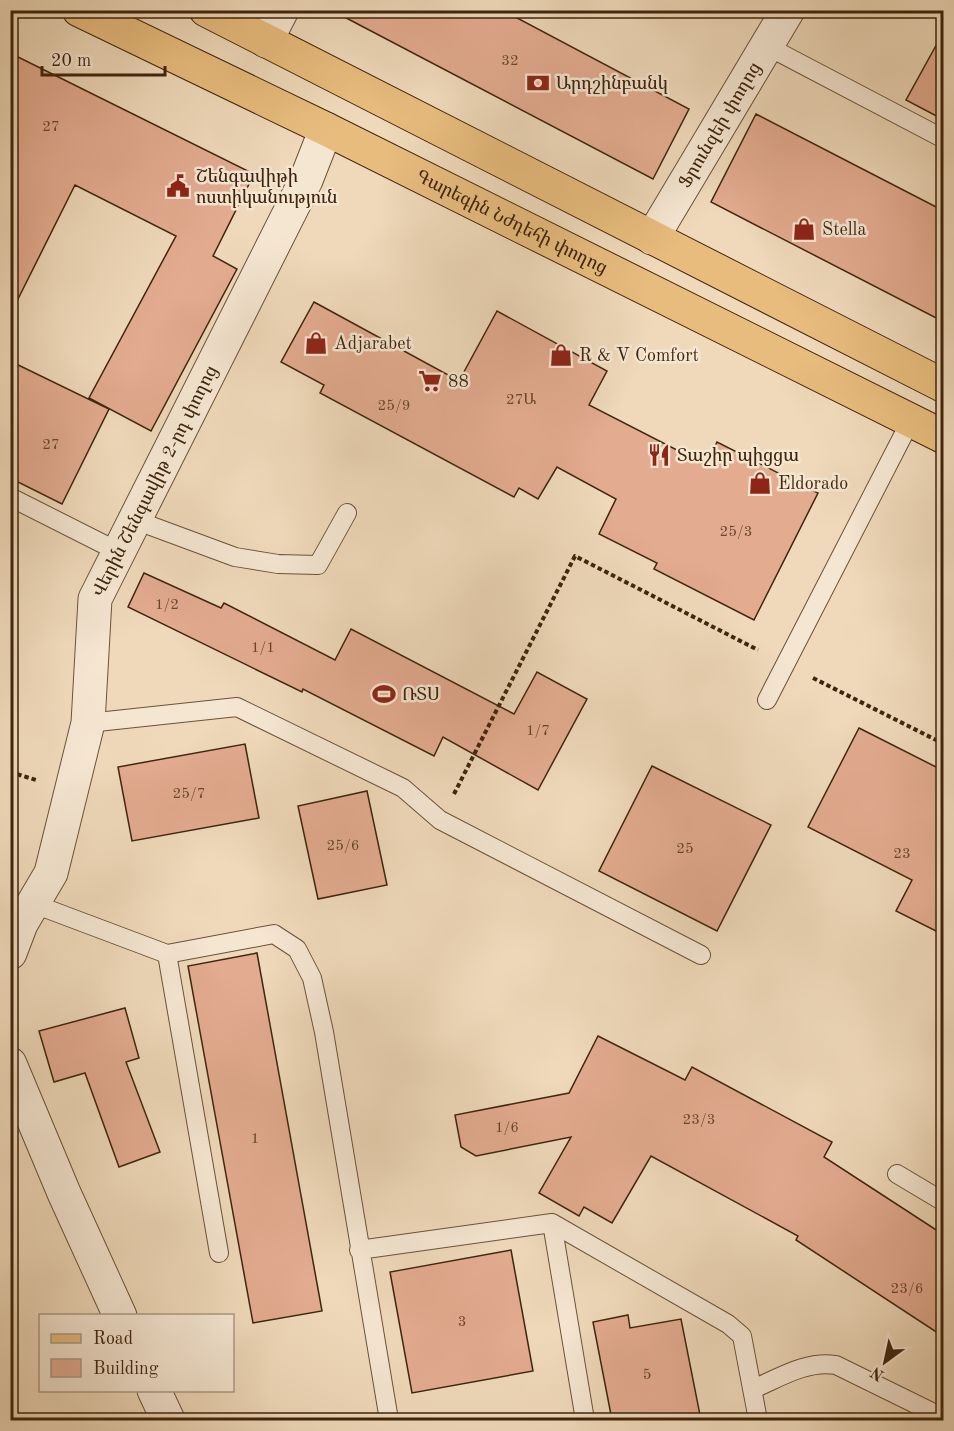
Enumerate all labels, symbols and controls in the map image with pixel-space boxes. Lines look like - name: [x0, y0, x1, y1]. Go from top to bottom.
- scale bar: [42, 39, 165, 77]
- text: 20 m: [51, 52, 91, 70]
- house number: 32: [501, 54, 519, 69]
- street label: Ֆրունզեի փողոց: [676, 59, 765, 191]
- bank icon: Արդշինբանկ: [525, 70, 551, 96]
- place label: Արդշինբանկ: [556, 75, 668, 94]
- house number: 27: [42, 120, 60, 135]
- street label: Գարեգին Նժդեհի փողոց: [413, 167, 610, 279]
- place label: Շենգավիթի ոստիկանություն: [196, 168, 337, 208]
- public building icon: Շենգավիթի ոստիկանություն: [165, 173, 191, 199]
- shop icon: Stella: [791, 216, 817, 242]
- place label: Stella: [822, 221, 866, 239]
- shop icon: Adjarabet: [303, 330, 329, 356]
- place label: Adjarabet: [334, 335, 412, 353]
- shop icon: R & V Comfort: [548, 342, 574, 368]
- place label: R & V Comfort: [579, 347, 699, 365]
- street label: Վերին Շենգավիթ 2-րդ փողոց: [90, 363, 222, 600]
- supermarket icon: 88: [417, 368, 443, 394]
- place label: 88: [448, 373, 469, 391]
- house number: 27Ա: [506, 393, 536, 408]
- house number: 25/9: [378, 399, 410, 414]
- house number: 27: [42, 438, 60, 453]
- restaurant icon: Տաշիր պիցցա: [646, 442, 672, 468]
- place label: Տաշիր պիցցա: [677, 447, 799, 466]
- shop icon: Eldorado: [747, 470, 773, 496]
- place label: Eldorado: [778, 475, 848, 493]
- house number: 25/3: [720, 525, 752, 540]
- house number: 1/2: [155, 598, 179, 613]
- house number: 1/1: [251, 641, 275, 656]
- sports icon: ՌՏՍ: [371, 681, 397, 707]
- place label: ՌՏՍ: [402, 686, 440, 704]
- house number: 1/7: [526, 724, 550, 739]
- house number: 25/7: [173, 787, 205, 802]
- house number: 25/6: [327, 839, 359, 854]
- house number: 25: [676, 842, 694, 857]
- house number: 23: [893, 847, 911, 862]
- house number: 23/3: [683, 1113, 715, 1128]
- house number: 1/6: [495, 1121, 519, 1136]
- house number: 1: [251, 1132, 259, 1147]
- house number: 23/6: [891, 1282, 923, 1297]
- legend: [39, 1314, 234, 1392]
- house number: 3: [458, 1315, 466, 1330]
- text: Road: [93, 1330, 133, 1348]
- north arrow: [855, 1332, 915, 1392]
- text: Building: [93, 1360, 159, 1378]
- text: N: [868, 1362, 887, 1383]
- house number: 5: [643, 1368, 651, 1383]

